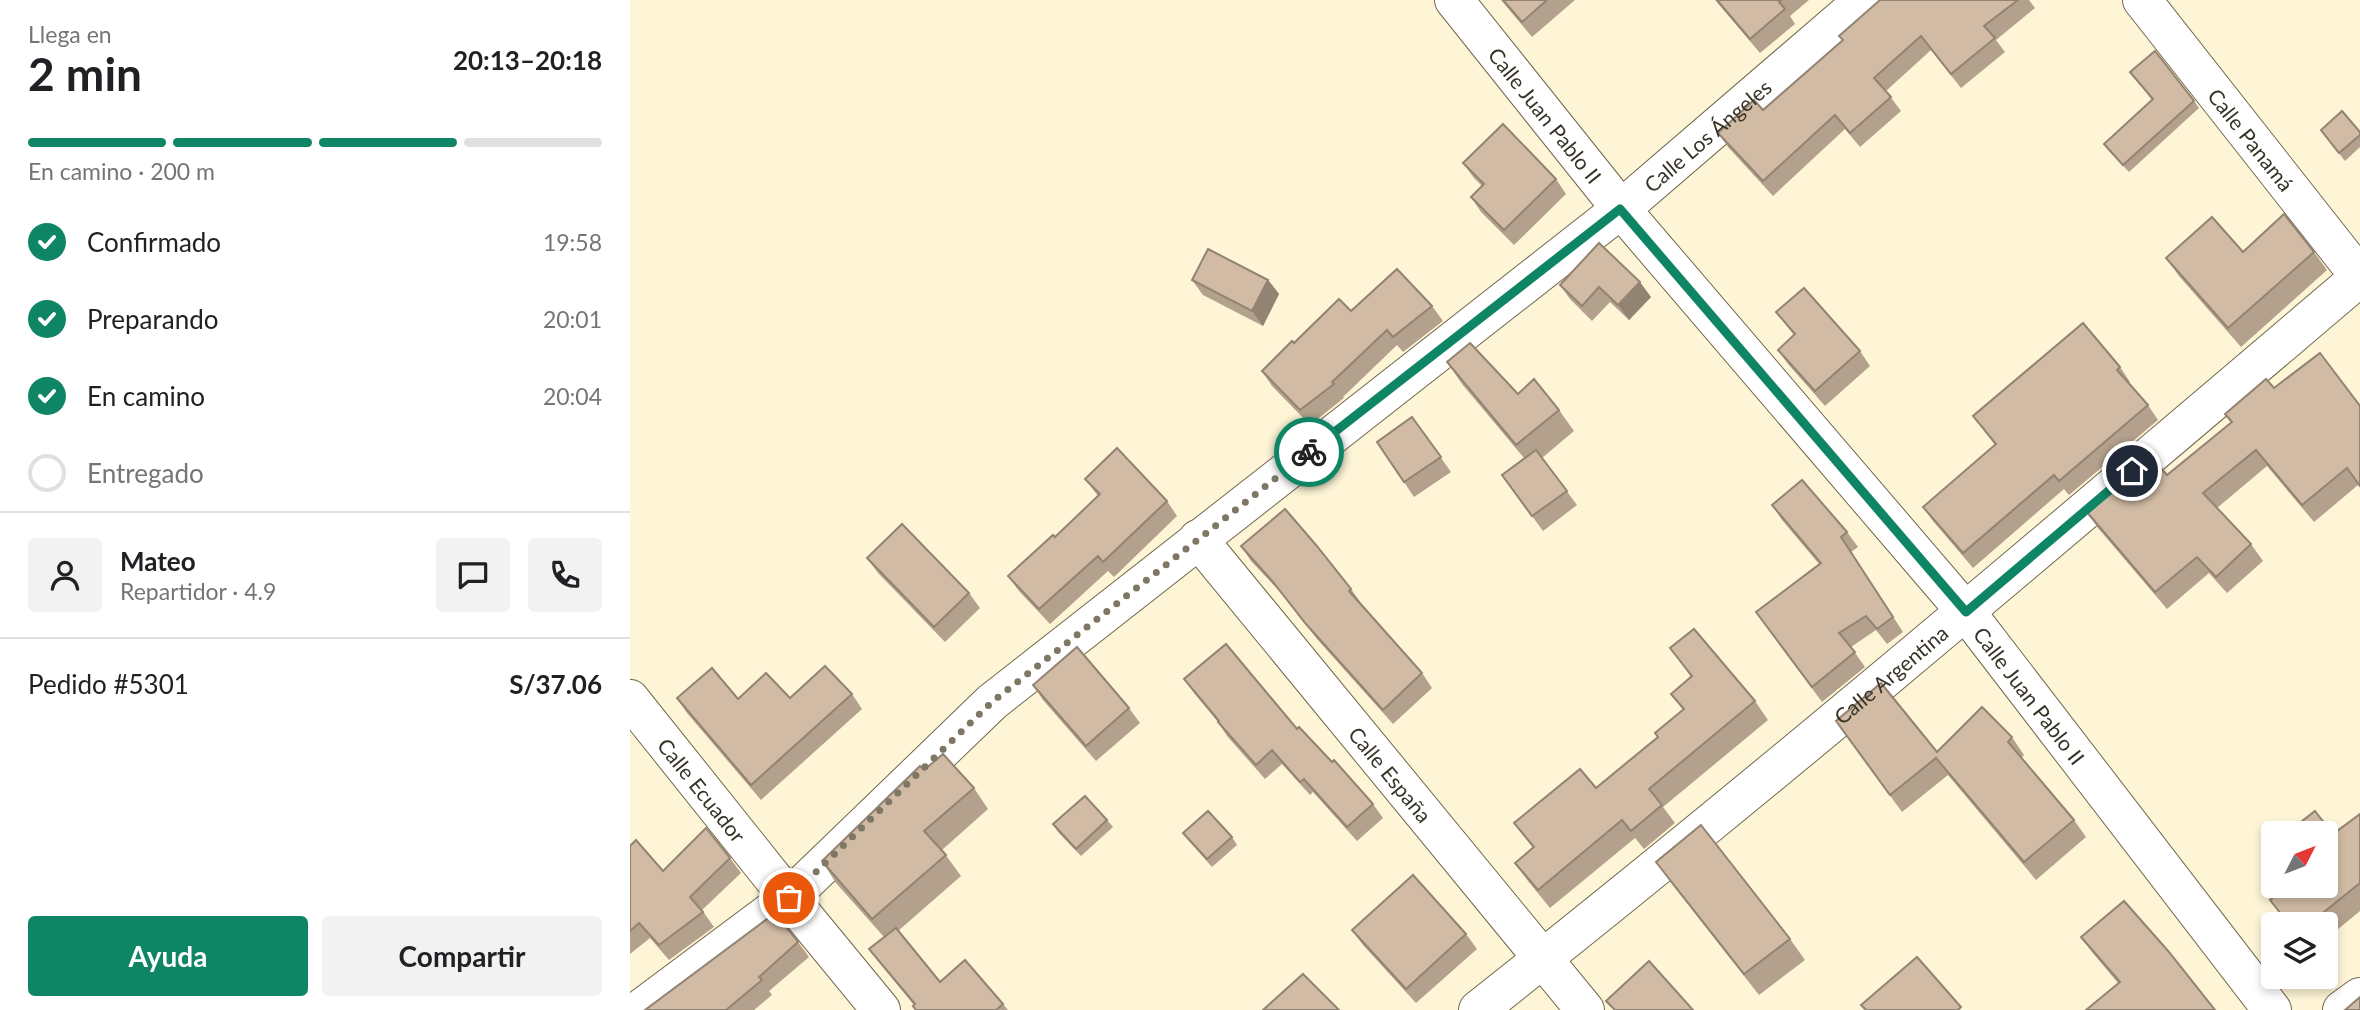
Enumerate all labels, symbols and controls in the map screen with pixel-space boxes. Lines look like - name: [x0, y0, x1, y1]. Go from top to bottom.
- text: Llega en: [28, 20, 112, 48]
- street label: Calle Juan Pablo II: [1484, 42, 1608, 188]
- text: 20:13–20:18: [453, 44, 602, 76]
- text: 2 min: [28, 46, 142, 101]
- street label: Calle Los Ángeles: [1638, 74, 1776, 197]
- street label: Calle Panamá: [2203, 83, 2299, 195]
- text: En camino · 200 m: [28, 157, 215, 185]
- icon: check: [28, 223, 66, 261]
- text: Confirmado: [87, 226, 221, 258]
- text: 19:58: [543, 228, 602, 256]
- icon: check: [28, 300, 66, 338]
- text: Preparando: [87, 303, 219, 335]
- text: 20:01: [543, 305, 602, 333]
- icon: check: [28, 377, 66, 415]
- text: En camino: [87, 380, 205, 412]
- text: 20:04: [543, 382, 602, 410]
- courier: [1274, 417, 1344, 487]
- icon: bike: [1290, 433, 1328, 471]
- pin: [2102, 441, 2162, 501]
- icon: home: [2113, 452, 2151, 490]
- text: Entregado: [87, 457, 204, 489]
- button: person: [28, 538, 102, 612]
- button: chat: [436, 538, 510, 612]
- button: phone: [528, 538, 602, 612]
- text: Mateo: [120, 545, 196, 577]
- text: Repartidor · 4.9: [120, 577, 276, 605]
- street label: Calle Argentina: [1829, 619, 1952, 729]
- street label: Calle Juan Pablo II: [1969, 622, 2091, 769]
- text: Pedido #5301: [28, 668, 189, 700]
- text: S/37.06: [509, 668, 602, 700]
- street label: Calle España: [1344, 721, 1438, 827]
- street label: Calle Ecuador: [653, 733, 752, 847]
- north arrow: [2261, 821, 2338, 898]
- map controls: [2261, 821, 2338, 989]
- pin: [759, 868, 819, 928]
- icon: bag: [770, 879, 808, 917]
- button: layers: [2261, 912, 2338, 989]
- button: Ayuda: [28, 916, 308, 996]
- button: Compartir: [322, 916, 602, 996]

